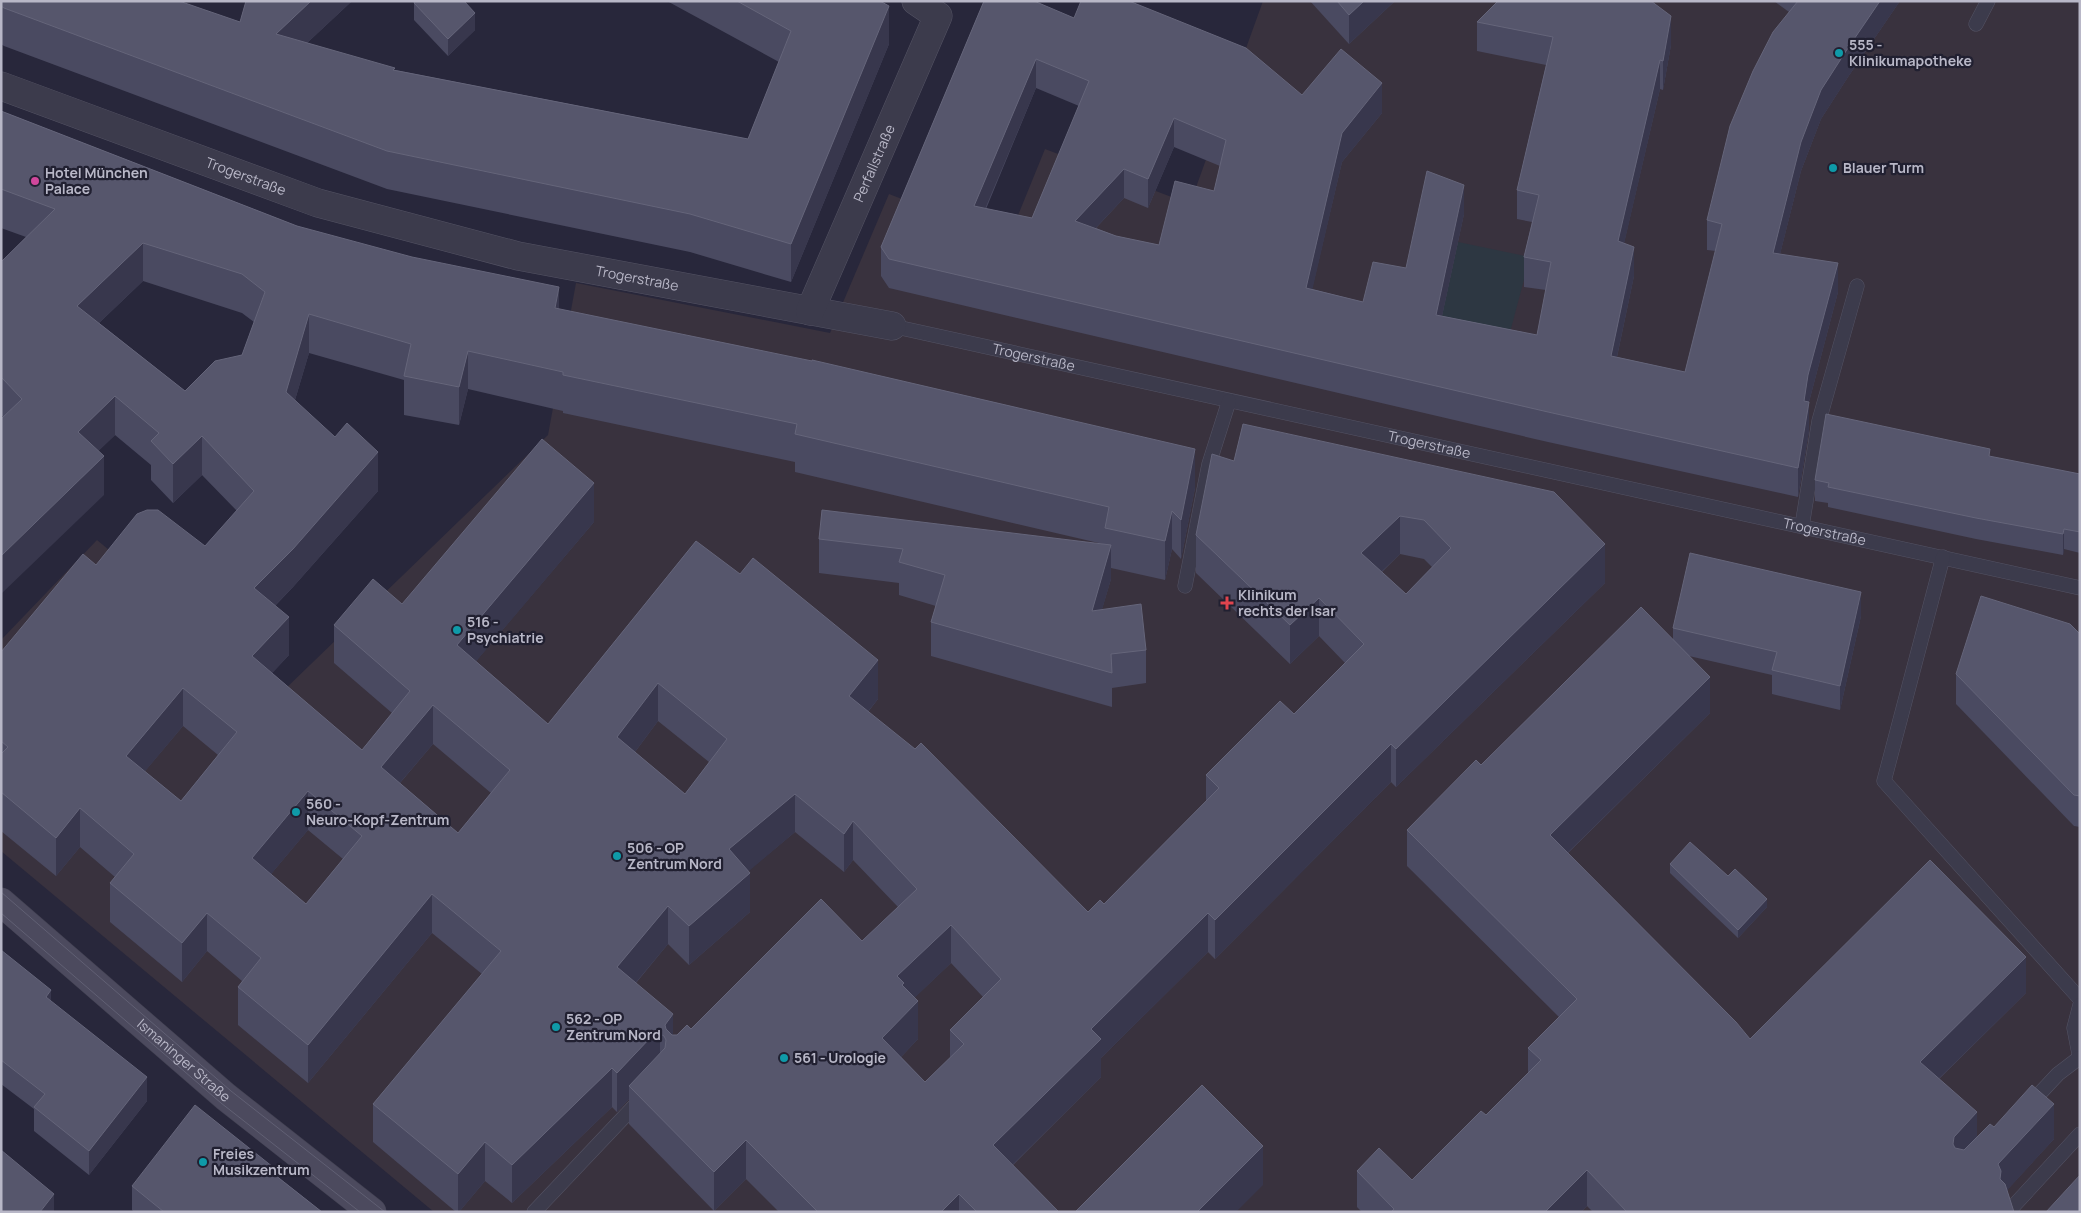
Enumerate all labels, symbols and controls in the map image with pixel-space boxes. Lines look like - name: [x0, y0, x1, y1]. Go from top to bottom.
- place label: 555 - Klinikumapotheke: [1849, 35, 1972, 70]
- marker: 555 - Klinikumapotheke: [1833, 47, 1845, 59]
- street label: Perfallstraße: [848, 121, 899, 205]
- street label: Trogerstraße: [203, 152, 289, 199]
- place label: Blauer Turm: [1843, 158, 1924, 177]
- marker: Blauer Turm: [1827, 162, 1839, 174]
- place label: Hotel München Palace: [45, 163, 148, 198]
- marker: Hotel München Palace: [29, 175, 41, 187]
- street label: Trogerstraße: [594, 261, 680, 295]
- street label: Trogerstraße: [991, 338, 1077, 375]
- street label: Trogerstraße: [1386, 426, 1472, 462]
- street label: Trogerstraße: [1782, 513, 1868, 550]
- place label: Klinikum rechts der Isar: [1238, 585, 1336, 620]
- marker: Klinikum rechts der Isar: [1220, 596, 1234, 610]
- place label: 516 - Psychiatrie: [467, 612, 544, 647]
- marker: 516 - Psychiatrie: [451, 624, 463, 636]
- place label: 560 - Neuro-Kopf-Zentrum: [306, 794, 449, 829]
- marker: 560 - Neuro-Kopf-Zentrum: [290, 806, 302, 818]
- place label: 506 - OP Zentrum Nord: [627, 838, 722, 873]
- marker: 506 - OP Zentrum Nord: [611, 850, 623, 862]
- place label: 562 - OP Zentrum Nord: [566, 1009, 661, 1044]
- street label: Ismaninger Straße: [133, 1014, 235, 1106]
- marker: 562 - OP Zentrum Nord: [550, 1021, 562, 1033]
- place label: 561 - Urologie: [794, 1048, 886, 1067]
- marker: 561 - Urologie: [778, 1052, 790, 1064]
- place label: Freies Musikzentrum: [213, 1144, 310, 1179]
- marker: Freies Musikzentrum: [197, 1156, 209, 1168]

